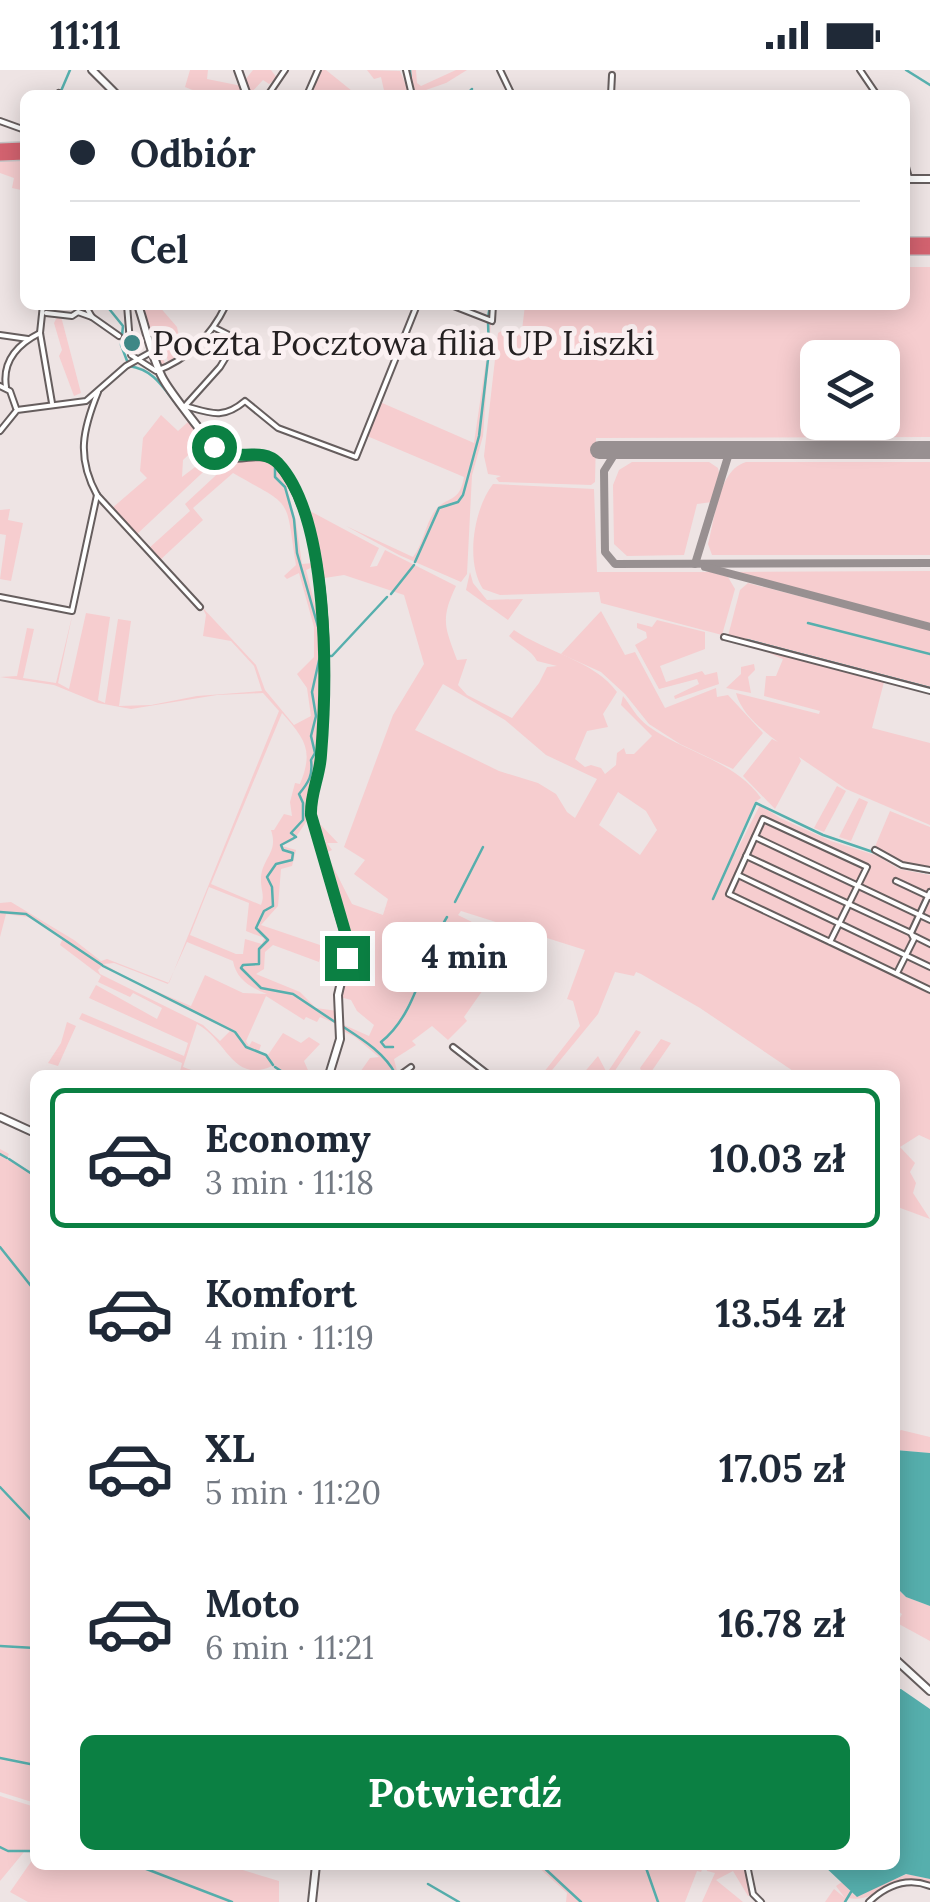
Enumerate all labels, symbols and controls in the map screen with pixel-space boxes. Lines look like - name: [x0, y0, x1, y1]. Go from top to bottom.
- text: 11:11: [50, 11, 121, 59]
- text: Odbiór: [130, 129, 256, 177]
- text: Cel: [130, 225, 188, 273]
- place label: Poczta Pocztowa filia UP Liszki: [152, 320, 655, 365]
- marker: Poczta Pocztowa filia UP Liszki: [121, 332, 143, 354]
- map controls: [800, 340, 900, 440]
- button: layers: [800, 340, 900, 440]
- route start: [192, 425, 237, 470]
- callout: 4 min: [382, 923, 547, 993]
- route end: [325, 936, 370, 981]
- text: 4 min: [421, 936, 508, 977]
- icon: car: [85, 1113, 175, 1203]
- text: Economy: [205, 1114, 371, 1162]
- text: 10.03 zł: [710, 1134, 845, 1182]
- text: 3 min · 11:18: [205, 1162, 374, 1203]
- icon: car: [85, 1268, 175, 1358]
- text: Komfort: [205, 1269, 357, 1317]
- text: 13.54 zł: [715, 1289, 845, 1337]
- text: 4 min · 11:19: [205, 1317, 374, 1358]
- icon: car: [85, 1423, 175, 1513]
- text: XL: [205, 1424, 255, 1472]
- text: 17.05 zł: [719, 1444, 845, 1492]
- text: 5 min · 11:20: [205, 1472, 381, 1513]
- icon: car: [85, 1578, 175, 1668]
- text: Moto: [205, 1579, 300, 1627]
- text: 16.78 zł: [718, 1599, 845, 1647]
- text: 6 min · 11:21: [205, 1627, 374, 1668]
- button: Potwierdź: [80, 1735, 850, 1850]

